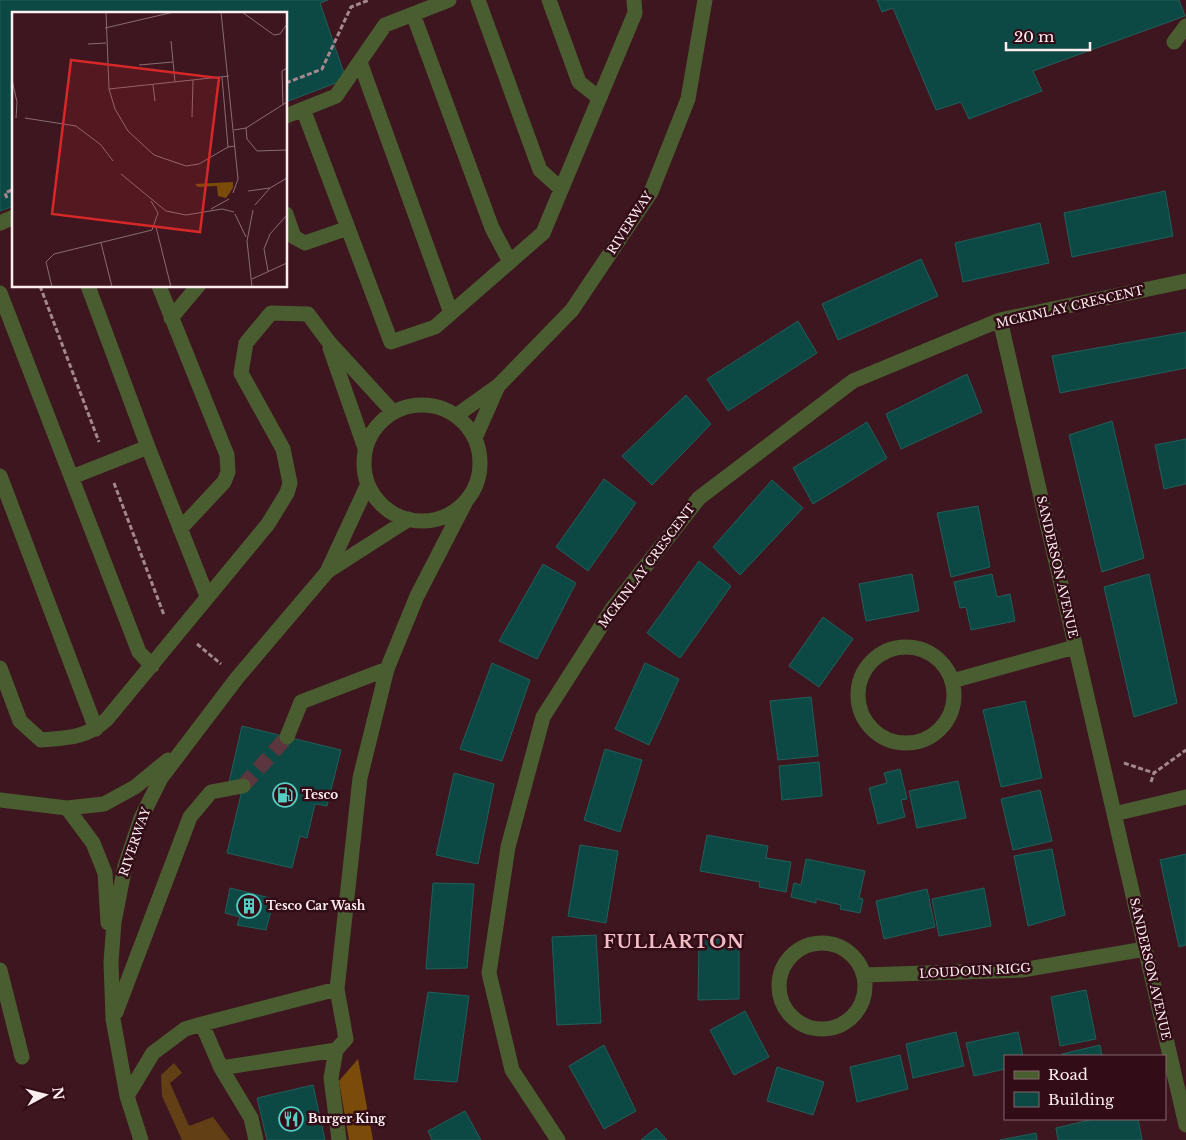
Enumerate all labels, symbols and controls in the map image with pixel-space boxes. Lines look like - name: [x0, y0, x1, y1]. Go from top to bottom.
- inset map: [12, 12, 288, 288]
- scale bar: [1006, 20, 1090, 52]
- text: 20 m: [1014, 27, 1054, 46]
- street label: RIVERWAY: [604, 188, 656, 257]
- street label: MCKINLAY CRESCENT: [995, 282, 1145, 331]
- street label: SANDERSON AVENUE: [1034, 494, 1081, 640]
- street label: MCKINLAY CRESCENT: [595, 501, 698, 631]
- fuel station icon: Tesco: [272, 782, 298, 808]
- place label: Tesco: [302, 787, 338, 802]
- street label: RIVERWAY: [116, 805, 153, 878]
- building icon: Tesco Car Wash: [236, 893, 262, 919]
- street label: SANDERSON AVENUE: [1127, 896, 1174, 1042]
- place label: Tesco Car Wash: [266, 898, 366, 913]
- district label: FULLARTON: [603, 931, 745, 953]
- street label: LOUDOUN RIGG: [919, 960, 1032, 981]
- legend: [1004, 1055, 1166, 1120]
- text: Road: [1048, 1065, 1088, 1084]
- north arrow: [20, 1070, 70, 1120]
- text: N: [48, 1086, 68, 1101]
- text: Building: [1048, 1090, 1115, 1109]
- restaurant icon: Burger King: [278, 1106, 304, 1132]
- place label: Burger King: [308, 1111, 386, 1126]

